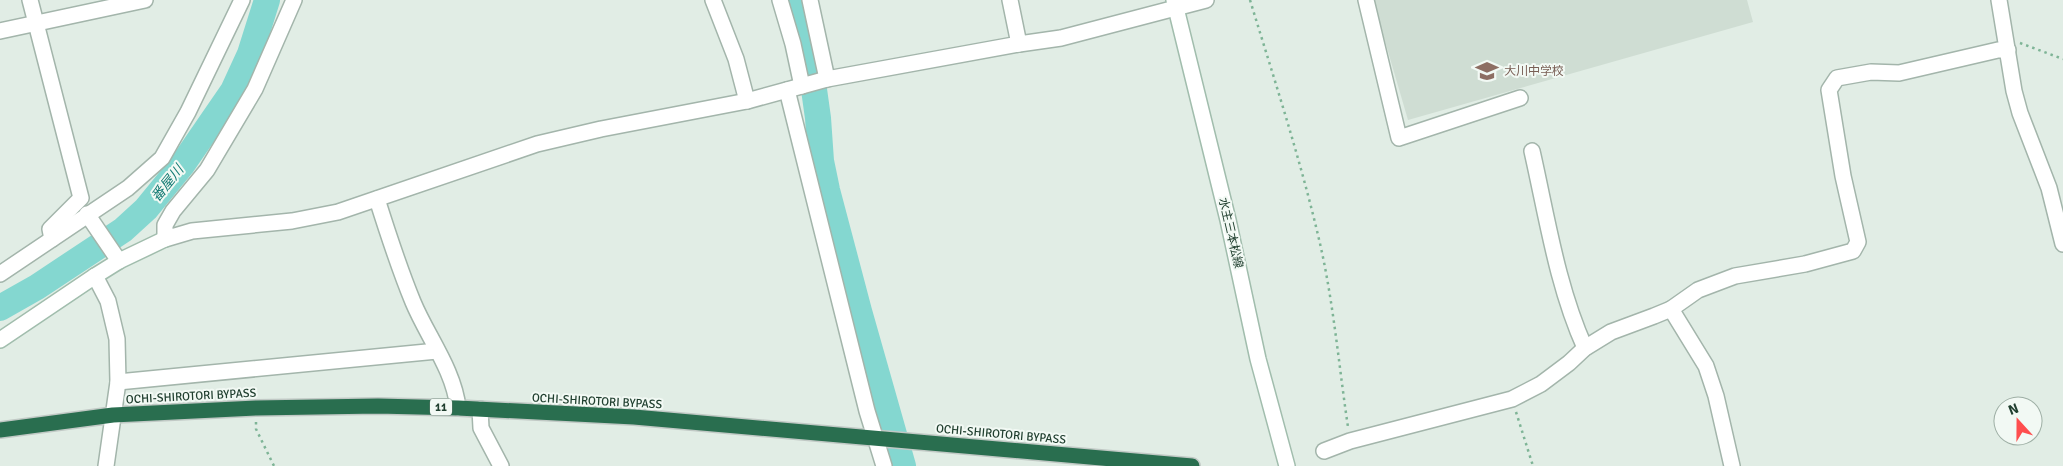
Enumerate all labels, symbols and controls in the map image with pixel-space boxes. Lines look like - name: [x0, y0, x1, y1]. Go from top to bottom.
- school or university icon: 大川中学校: [1474, 58, 1500, 84]
- place label: 大川中学校: [1504, 64, 1564, 79]
- water label: 番屋川: [148, 160, 188, 205]
- street label: 水主三本松線: [1215, 196, 1246, 270]
- street label: OCHI-SHIROTORI BYPASS: [126, 386, 257, 407]
- street label: OCHI-SHIROTORI BYPASS: [531, 391, 663, 412]
- north arrow: [1993, 396, 2043, 446]
- road number: 11: [430, 398, 452, 416]
- text: N: [2006, 400, 2021, 419]
- street label: OCHI-SHIROTORI BYPASS: [935, 421, 1067, 448]

